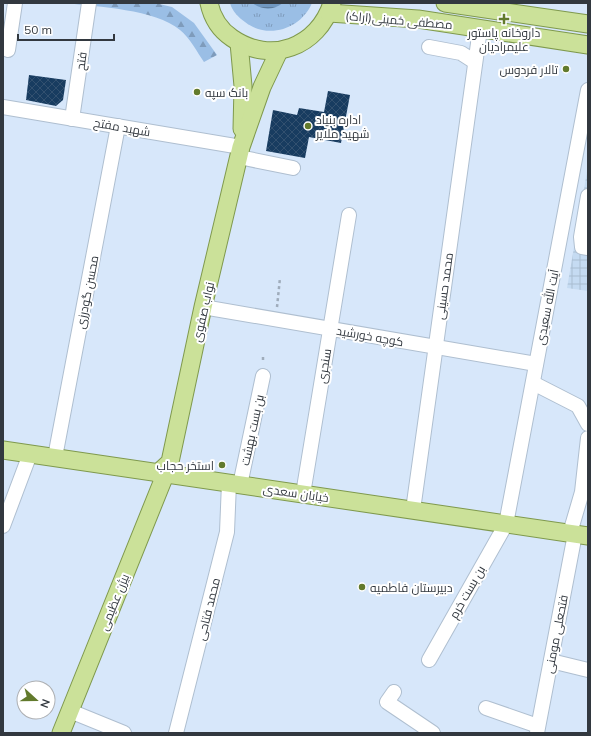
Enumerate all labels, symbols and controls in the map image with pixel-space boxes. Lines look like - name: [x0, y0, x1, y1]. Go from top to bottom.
- street label: مصطفی خمینی(اراک): [345, 8, 453, 32]
- marker: داروخانه پاستور علیمرادیان: [499, 14, 509, 24]
- scale bar: [18, 16, 114, 42]
- text: 50 m: [24, 22, 52, 37]
- place label: داروخانه پاستور علیمرادیان: [467, 25, 540, 54]
- street label: فتح: [72, 51, 91, 71]
- place label: تالار فردوس: [499, 62, 559, 77]
- marker: تالار فردوس: [561, 64, 571, 74]
- place label: بانک سپه: [205, 85, 248, 101]
- marker: بانک سپه: [192, 87, 202, 97]
- place label: اداره بنیاد شهید ملایر: [315, 112, 370, 141]
- street label: شهید مفتح: [92, 115, 152, 140]
- marker: اداره بنیاد شهید ملایر: [303, 121, 313, 131]
- street label: محمد حسینی: [432, 252, 456, 320]
- street label: محسن گودرزی: [73, 254, 101, 330]
- street label: آیت الله سعیدی: [532, 267, 562, 346]
- street label: نواب صفوی: [189, 281, 217, 343]
- street label: کوچه خورشید: [335, 323, 405, 351]
- street label: سنجری: [314, 347, 334, 384]
- street label: بن بست بهشت: [237, 393, 267, 467]
- place label: استخر حجاب: [156, 458, 214, 473]
- marker: استخر حجاب: [217, 460, 227, 470]
- street label: خیابان سعدی: [262, 481, 330, 505]
- street label: بن بست خرم: [446, 563, 489, 622]
- street label: بیژن عظیمی: [96, 571, 132, 633]
- street label: محمد فتاحی: [193, 576, 223, 642]
- place label: دبیرستان فاطمیه: [370, 580, 453, 595]
- marker: دبیرستان فاطمیه: [357, 582, 367, 592]
- street label: فتحعلی مومنی: [541, 594, 571, 674]
- north arrow: [16, 680, 56, 720]
- text: N: [37, 697, 53, 710]

